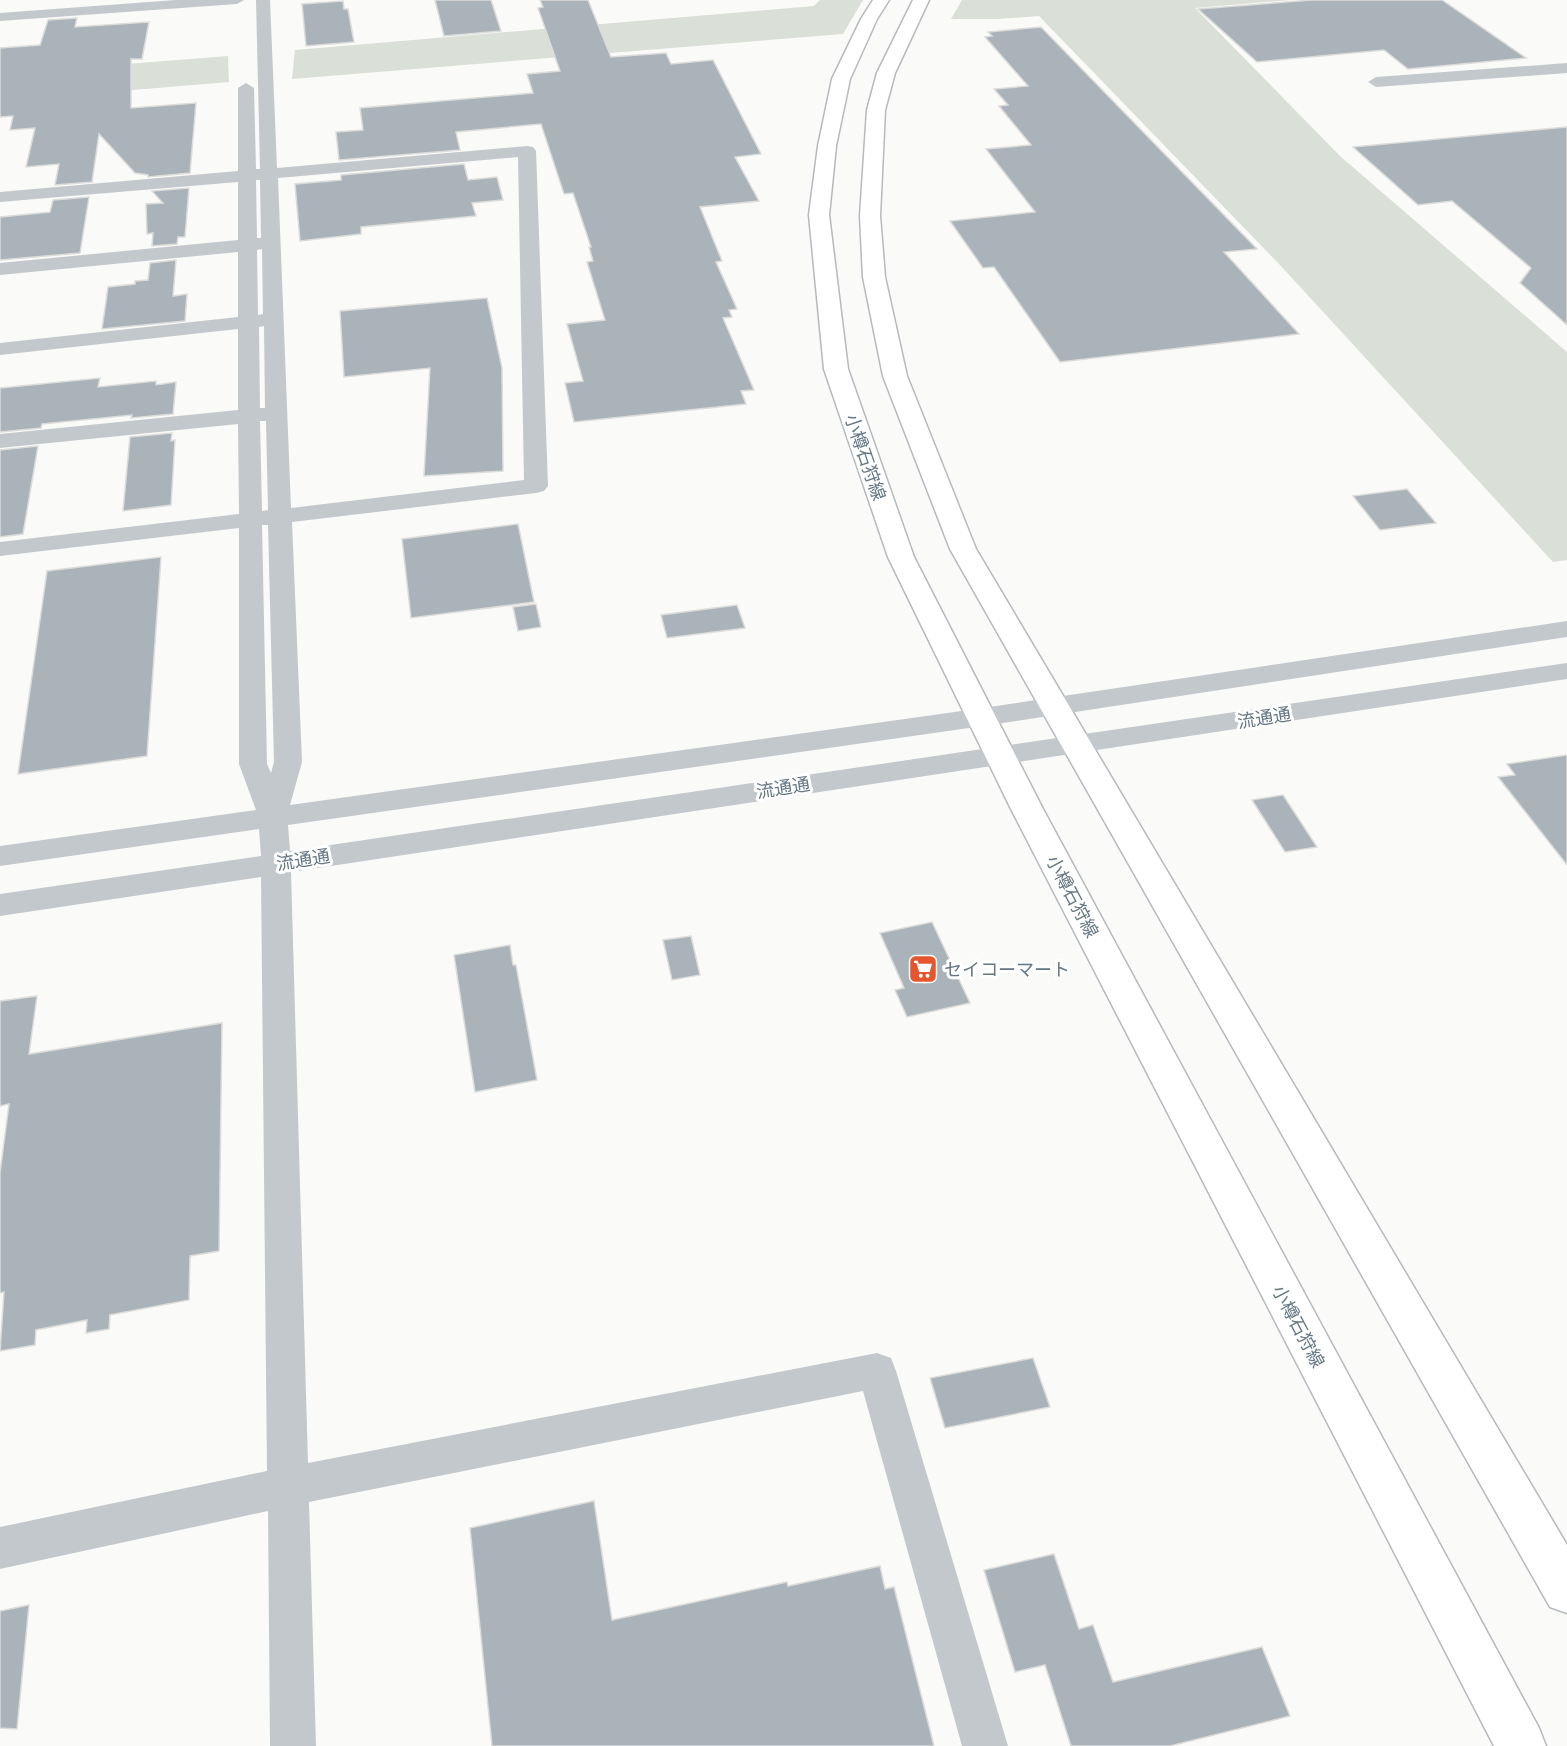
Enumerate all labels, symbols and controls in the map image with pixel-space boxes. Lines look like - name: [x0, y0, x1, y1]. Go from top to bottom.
- street label: 小樽石狩線: [840, 411, 892, 503]
- street label: 流通通: [1235, 701, 1293, 733]
- street label: 流通通: [754, 771, 812, 803]
- street label: 流通通: [274, 843, 332, 875]
- street label: 小樽石狩線: [1041, 851, 1105, 941]
- supermarket icon: セイコーマート: [907, 953, 939, 985]
- place label: セイコーマート: [944, 957, 1070, 981]
- street label: 小樽石狩線: [1267, 1281, 1331, 1371]

